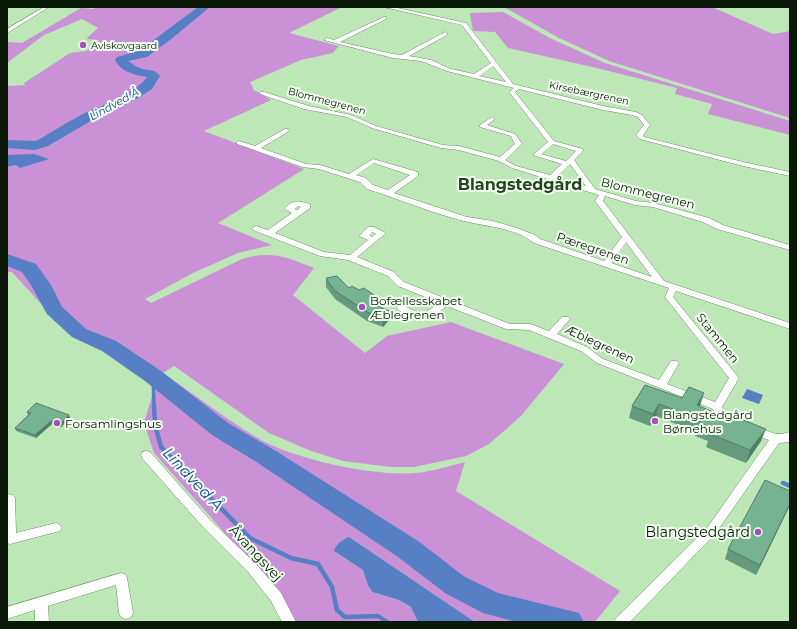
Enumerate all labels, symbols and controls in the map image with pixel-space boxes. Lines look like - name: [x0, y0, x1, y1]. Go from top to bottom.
- place label: Avlskovgaard: [91, 39, 157, 52]
- marker: Avlskovgaard: [78, 40, 88, 50]
- street label: Kirsebærgrenen: [548, 78, 630, 108]
- water label: Lindved Å: [87, 84, 142, 123]
- street label: Blommegrenen: [287, 84, 367, 118]
- street label: Blommegrenen: [600, 174, 696, 212]
- district label: Blangstedgård: [458, 175, 582, 194]
- street label: Pæregrenen: [555, 229, 631, 267]
- place label: Bofællesskabet Æblegrenen: [370, 293, 462, 322]
- marker: Bofællesskabet Æblegrenen: [357, 302, 367, 312]
- street label: Stammen: [693, 310, 743, 366]
- street label: Æblegrenen: [563, 321, 637, 367]
- place label: Blangstedgård Børnehus: [663, 407, 753, 436]
- place label: Forsamlingshus: [65, 416, 161, 431]
- marker: Blangstedgård Børnehus: [650, 416, 660, 426]
- marker: Forsamlingshus: [52, 418, 62, 428]
- water label: Lindved Å: [159, 443, 228, 515]
- street label: Åvangsvej: [225, 520, 287, 585]
- place label: Blangstedgård: [645, 523, 750, 541]
- marker: Blangstedgård: [753, 527, 763, 537]

